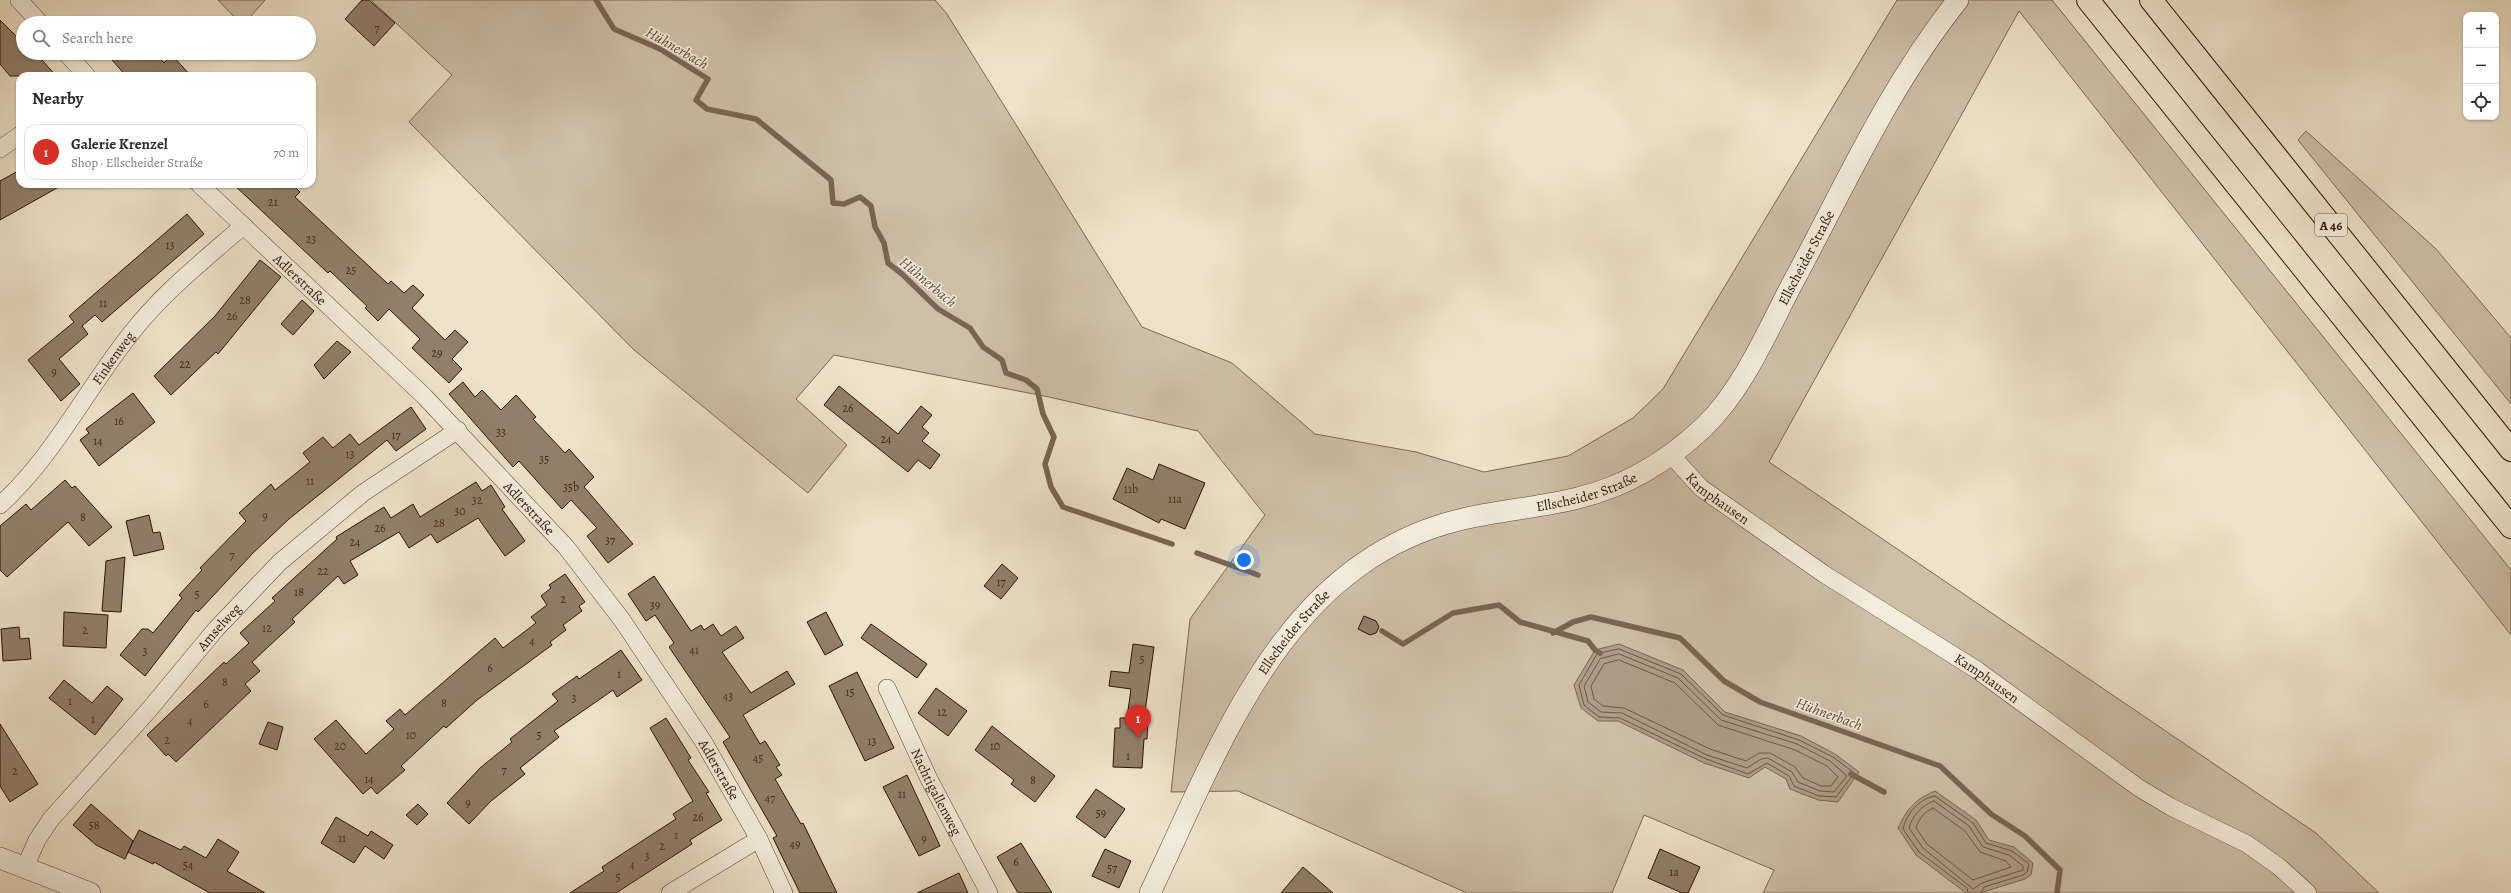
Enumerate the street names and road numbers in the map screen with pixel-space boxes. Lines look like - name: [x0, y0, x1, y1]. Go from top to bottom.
- street label: Ellscheider Straße: [1774, 207, 1839, 309]
- road number: A 46: [2315, 214, 2347, 236]
- street label: Adlerstraße: [268, 249, 331, 310]
- street label: Finkenweg: [88, 328, 139, 389]
- street label: Ellscheider Straße: [1535, 468, 1640, 516]
- street label: Kamphausen: [1681, 468, 1753, 529]
- street label: Adlerstraße: [498, 477, 559, 539]
- street label: Ellscheider Straße: [1253, 586, 1334, 679]
- street label: Amselweg: [192, 599, 246, 656]
- street label: Kamphausen: [1950, 649, 2023, 708]
- street label: Adlerstraße: [694, 735, 744, 804]
- street label: Nachtigallenweg: [906, 745, 966, 839]

